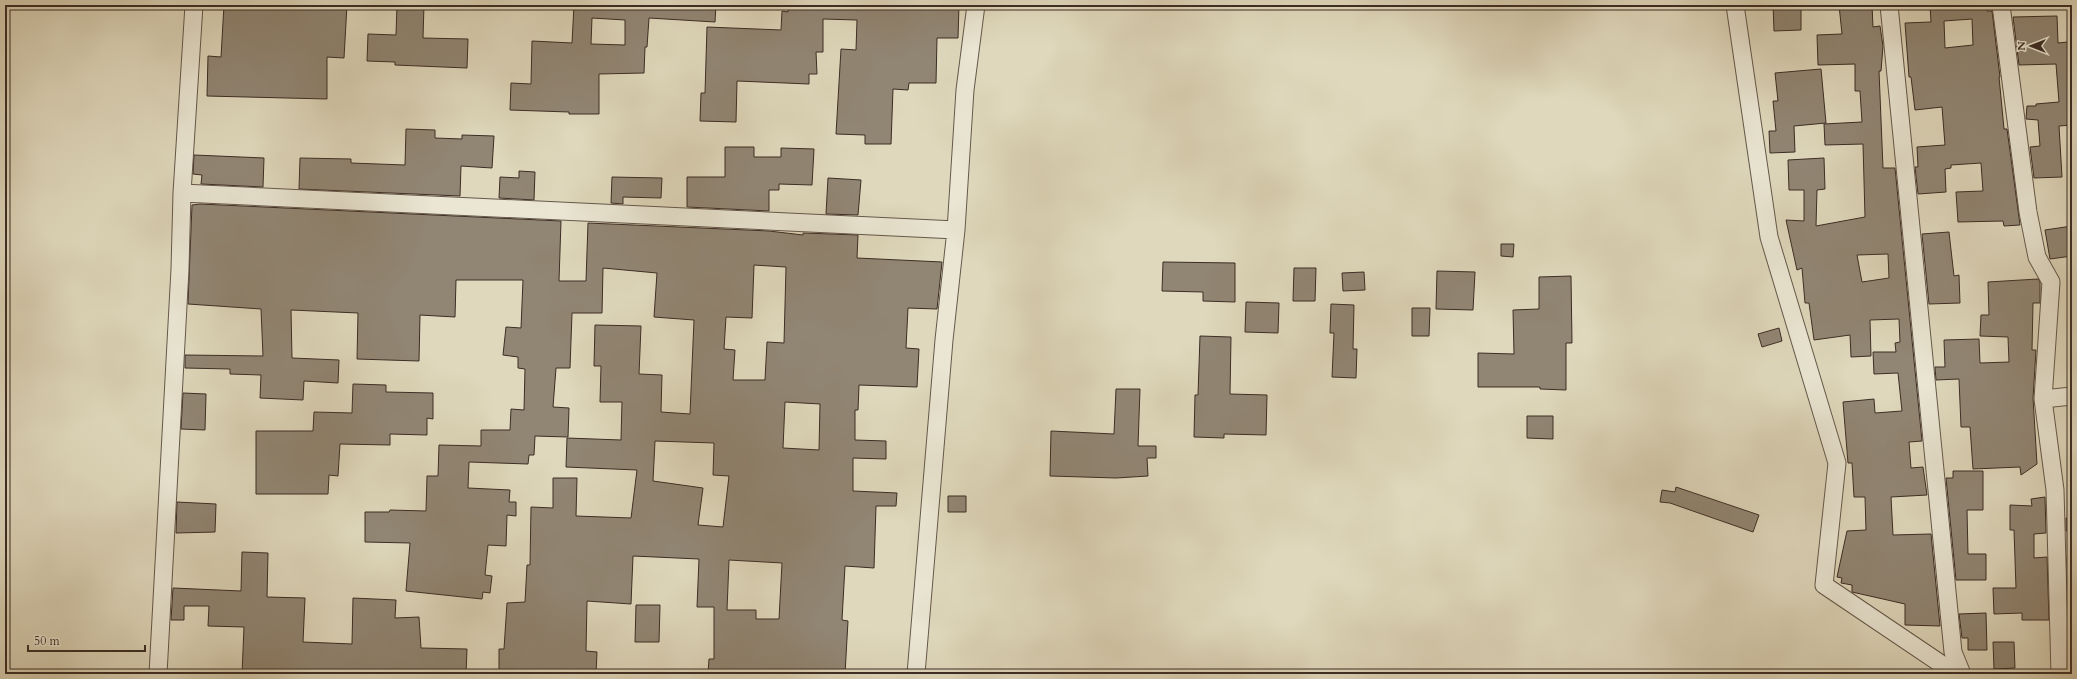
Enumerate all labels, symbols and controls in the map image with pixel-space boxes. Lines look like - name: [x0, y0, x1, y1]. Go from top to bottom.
- north arrow: [2011, 26, 2051, 66]
- text: N: [2014, 41, 2029, 51]
- scale bar: [28, 627, 145, 653]
- text: 50 m: [34, 633, 61, 649]

